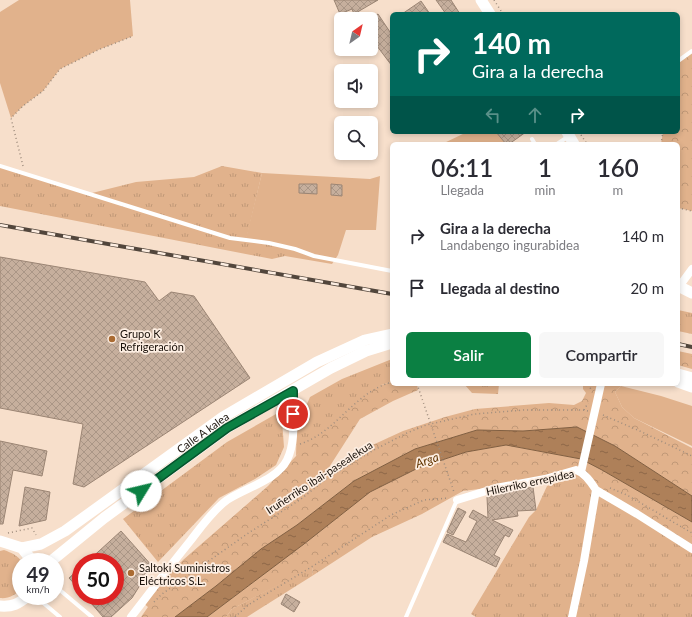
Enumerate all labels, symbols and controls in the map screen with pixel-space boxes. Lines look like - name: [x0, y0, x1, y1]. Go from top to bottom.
- north arrow: [334, 12, 378, 56]
- map controls: [334, 12, 378, 160]
- text: 140 m: [472, 26, 551, 60]
- icon: right: [406, 28, 458, 80]
- text: Gira a la derecha: [472, 60, 604, 82]
- button: sound: [334, 64, 378, 108]
- icon: left: [482, 104, 504, 126]
- icon: ahead: [524, 104, 546, 126]
- icon: right: [566, 104, 588, 126]
- button: search: [334, 116, 378, 160]
- text: 06:11: [431, 153, 493, 182]
- text: 1: [538, 153, 552, 182]
- text: 160: [597, 153, 639, 182]
- text: Llegada: [440, 182, 484, 198]
- text: min: [534, 182, 556, 198]
- text: m: [612, 182, 623, 198]
- text: Gira a la derecha: [440, 219, 551, 237]
- icon: right: [406, 225, 428, 247]
- text: 140 m: [622, 227, 664, 245]
- text: Landabengo ingurabidea: [440, 237, 579, 253]
- icon: arrive: [406, 277, 428, 299]
- text: Llegada al destino: [440, 279, 560, 297]
- text: 20 m: [630, 279, 664, 297]
- place label: Grupo K Refrigeración: [120, 327, 184, 353]
- button: Salir: [406, 332, 531, 378]
- button: Compartir: [539, 332, 664, 378]
- marker: Grupo K Refrigeración: [107, 334, 117, 344]
- pin: [276, 397, 310, 431]
- icon: arrive: [282, 403, 304, 425]
- street label: Calle A kalea: [174, 409, 231, 455]
- street label: Iruñerriko ibai-pasealekua: [263, 438, 375, 516]
- water label: Arga: [413, 449, 440, 471]
- street label: Hilerriko errepidea: [485, 466, 575, 498]
- position arrow: [120, 470, 162, 512]
- speed limit sign: 50: [72, 553, 124, 605]
- place label: Saltoki Suministros Eléctricos S.L.: [139, 561, 230, 587]
- text: 49: [26, 562, 50, 586]
- marker: Saltoki Suministros Eléctricos S.L.: [126, 568, 136, 578]
- text: km/h: [26, 583, 50, 595]

